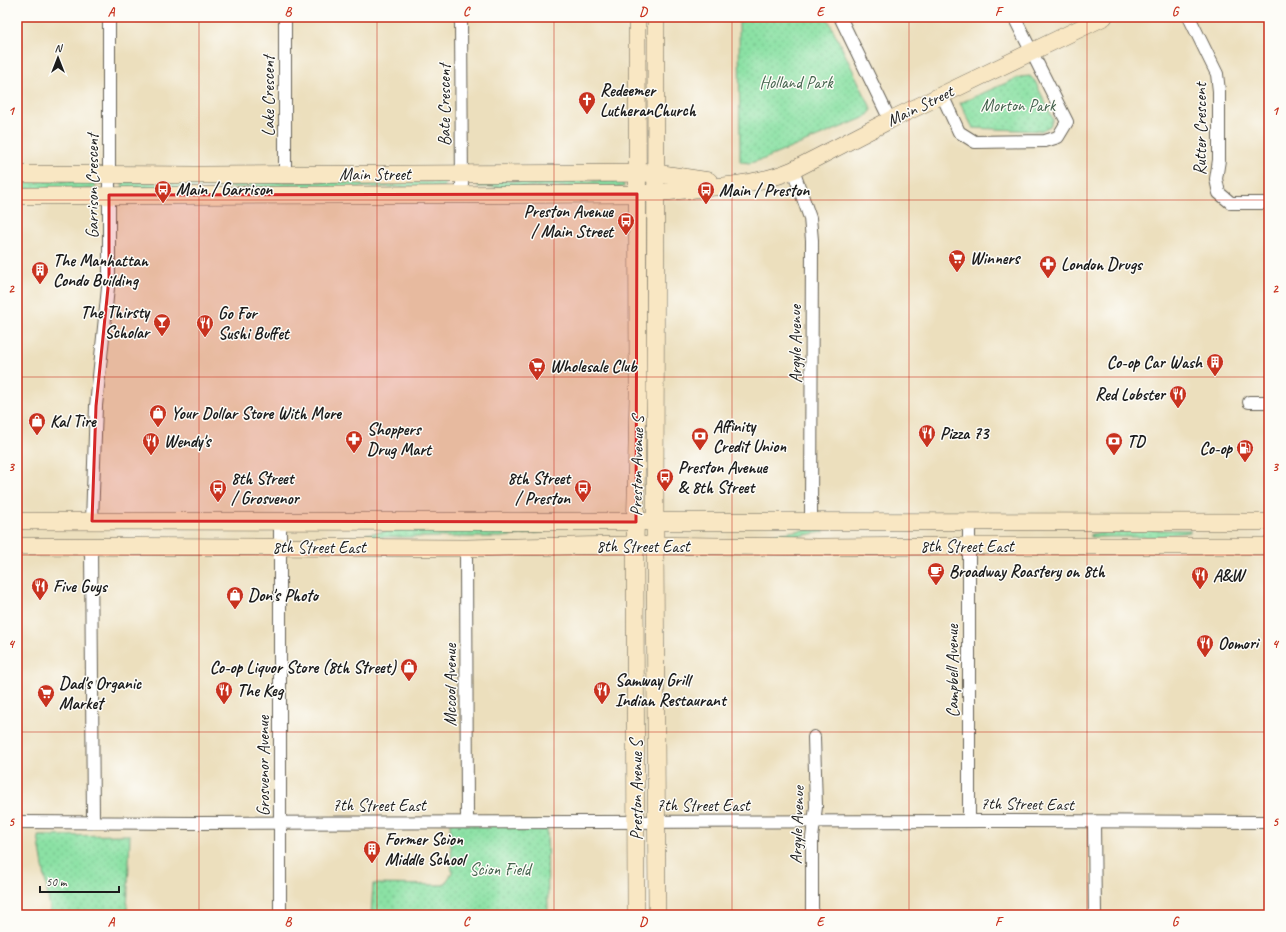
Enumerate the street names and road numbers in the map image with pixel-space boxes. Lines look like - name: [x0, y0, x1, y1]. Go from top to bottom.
- street label: Lake Crescent: [258, 53, 279, 137]
- street label: Bate Crescent: [434, 62, 455, 146]
- street label: Main Street: [883, 80, 959, 131]
- street label: Rutter Crescent: [1190, 80, 1211, 175]
- street label: Garrison Crescent: [82, 131, 103, 239]
- street label: Main Street: [339, 164, 413, 185]
- street label: Argyle Avenue: [785, 304, 806, 383]
- street label: Preston Avenue S: [626, 412, 648, 516]
- street label: 8th Street East: [596, 536, 692, 557]
- street label: 8th Street East: [920, 536, 1016, 557]
- street label: 8th Street East: [272, 537, 368, 558]
- street label: Campbell Avenue: [942, 623, 963, 718]
- street label: Mccool Avenue: [440, 642, 461, 726]
- street label: Grosvenor Avenue: [253, 714, 274, 816]
- street label: Preston Avenue S: [626, 736, 647, 840]
- street label: Argyle Avenue: [785, 784, 809, 864]
- street label: 7th Street East: [980, 793, 1076, 815]
- street label: 7th Street East: [332, 795, 428, 816]
- street label: 7th Street East: [656, 795, 752, 816]

